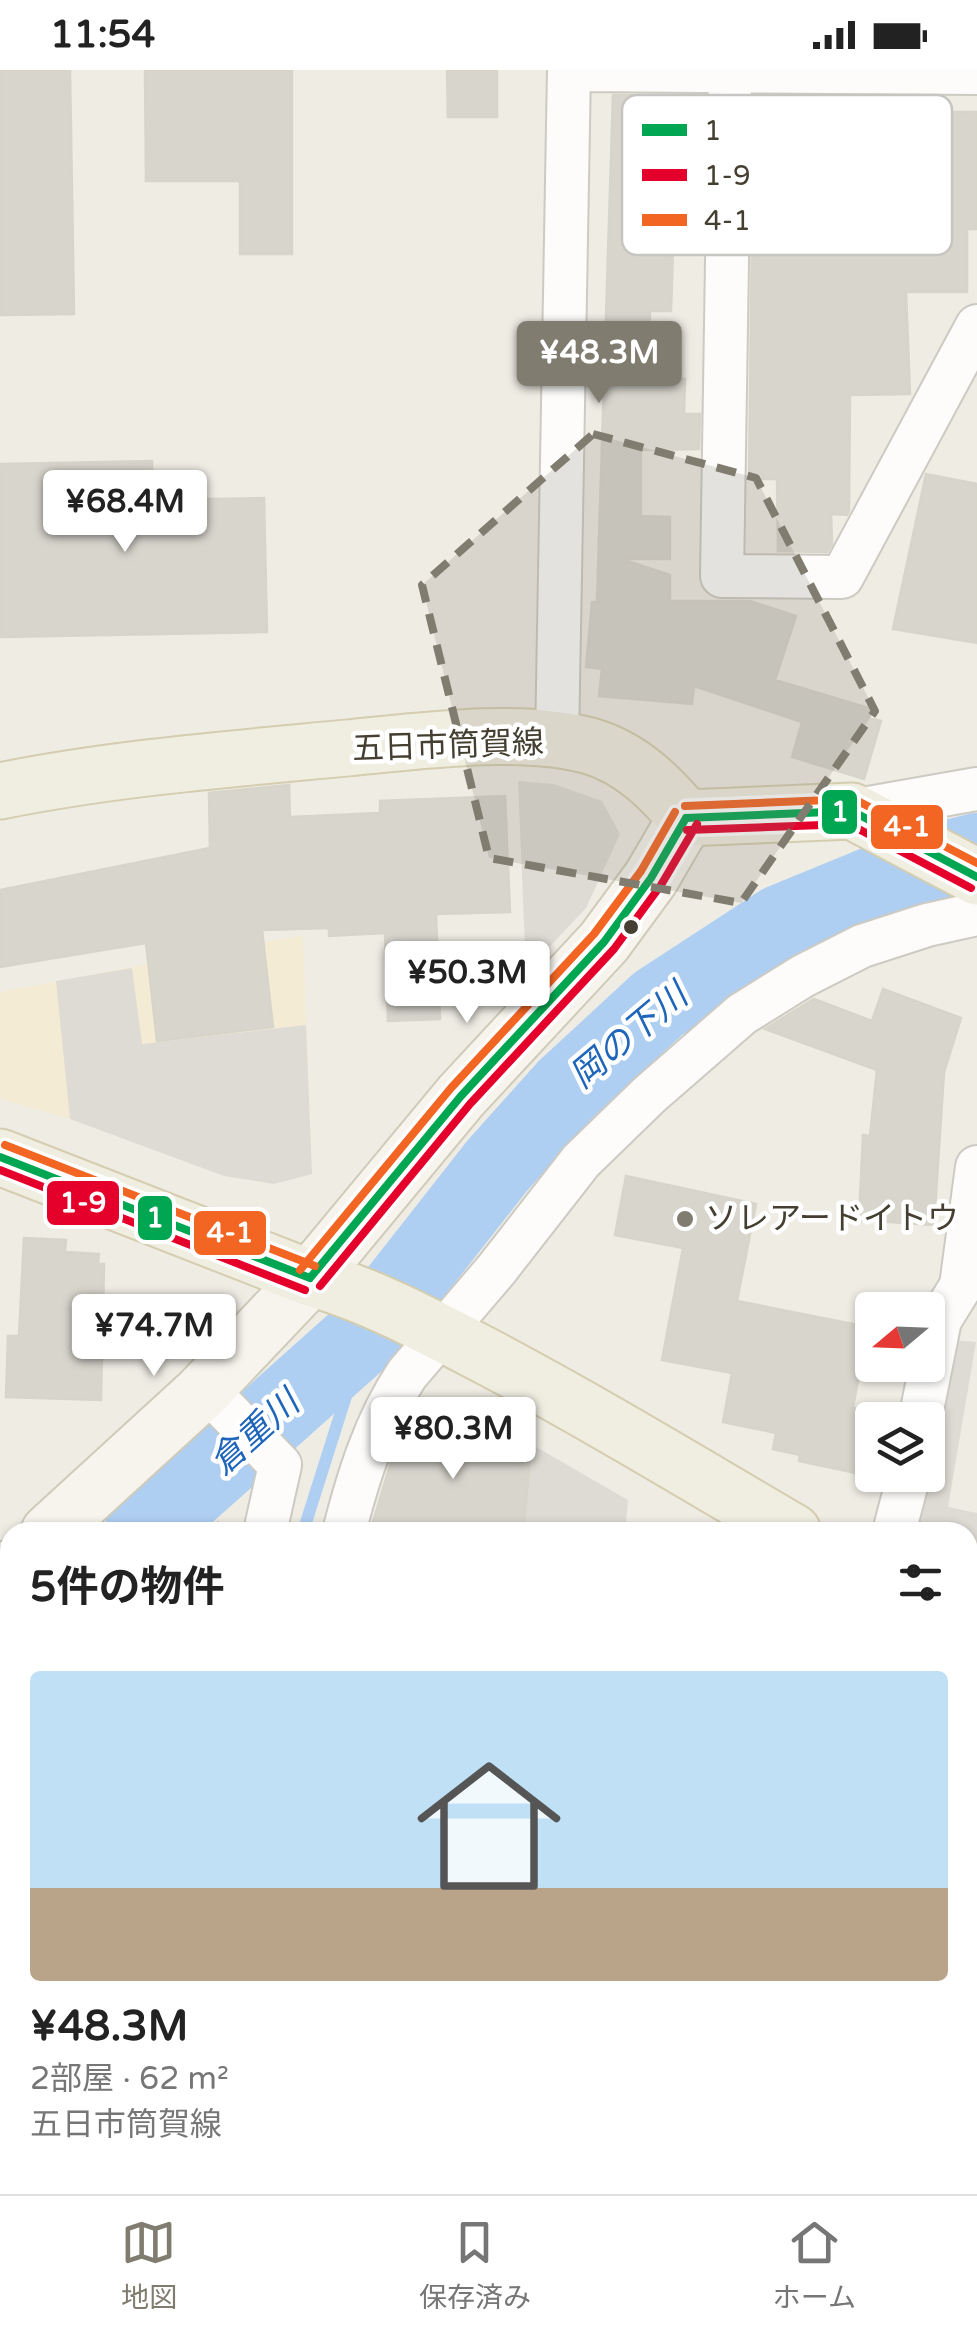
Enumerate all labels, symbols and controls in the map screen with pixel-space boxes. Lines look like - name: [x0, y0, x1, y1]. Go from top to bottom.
- text: 11:54: [50, 12, 155, 58]
- legend: [622, 95, 952, 255]
- text: 1: [704, 114, 722, 148]
- text: 1-9: [704, 159, 751, 193]
- text: 4-1: [704, 204, 751, 238]
- pin: ¥48.3M: [518, 321, 680, 406]
- text: ¥48.3M: [539, 334, 659, 372]
- pin: ¥68.4M: [44, 470, 206, 555]
- text: ¥68.4M: [65, 483, 185, 521]
- street label: 五日市筒賀線: [351, 724, 545, 768]
- line badge: 1: [820, 788, 859, 836]
- text: 1: [831, 795, 849, 829]
- line badge: 4-1: [869, 803, 945, 851]
- text: 4-1: [884, 810, 930, 844]
- unlabelled marker: [621, 917, 641, 937]
- pin: ¥50.3M: [386, 941, 548, 1026]
- text: ¥50.3M: [407, 954, 527, 992]
- water label: 岡の下川: [562, 972, 699, 1097]
- line badge: 1-9: [45, 1179, 121, 1227]
- text: 1-9: [60, 1186, 106, 1220]
- line badge: 1: [136, 1194, 174, 1242]
- place label: ソレアードイトウ: [705, 1200, 959, 1238]
- text: 1: [146, 1201, 164, 1235]
- marker: ソレアードイトウ: [674, 1208, 696, 1230]
- line badge: 4-1: [192, 1209, 268, 1257]
- text: 4-1: [207, 1216, 253, 1250]
- north arrow: [855, 1292, 945, 1382]
- map controls: [855, 1292, 945, 1492]
- pin: ¥74.7M: [73, 1294, 235, 1379]
- text: ¥74.7M: [94, 1307, 214, 1345]
- water label: 倉重川: [202, 1380, 311, 1484]
- pin: ¥80.3M: [372, 1397, 534, 1482]
- button: layers: [855, 1402, 945, 1492]
- text: ¥80.3M: [393, 1410, 513, 1448]
- icon: filters: [893, 1555, 948, 1610]
- text: 5件の物件: [30, 1562, 224, 1613]
- icon: home: [399, 1736, 579, 1916]
- text: ¥48.3M: [30, 2001, 188, 2052]
- text: 2部屋 · 62 m²: [30, 2060, 229, 2098]
- text: 五日市筒賀線: [30, 2106, 222, 2144]
- tab: 地図: [121, 2215, 177, 2315]
- tab: 保存済み: [419, 2215, 531, 2315]
- tab: ホーム: [773, 2215, 856, 2315]

